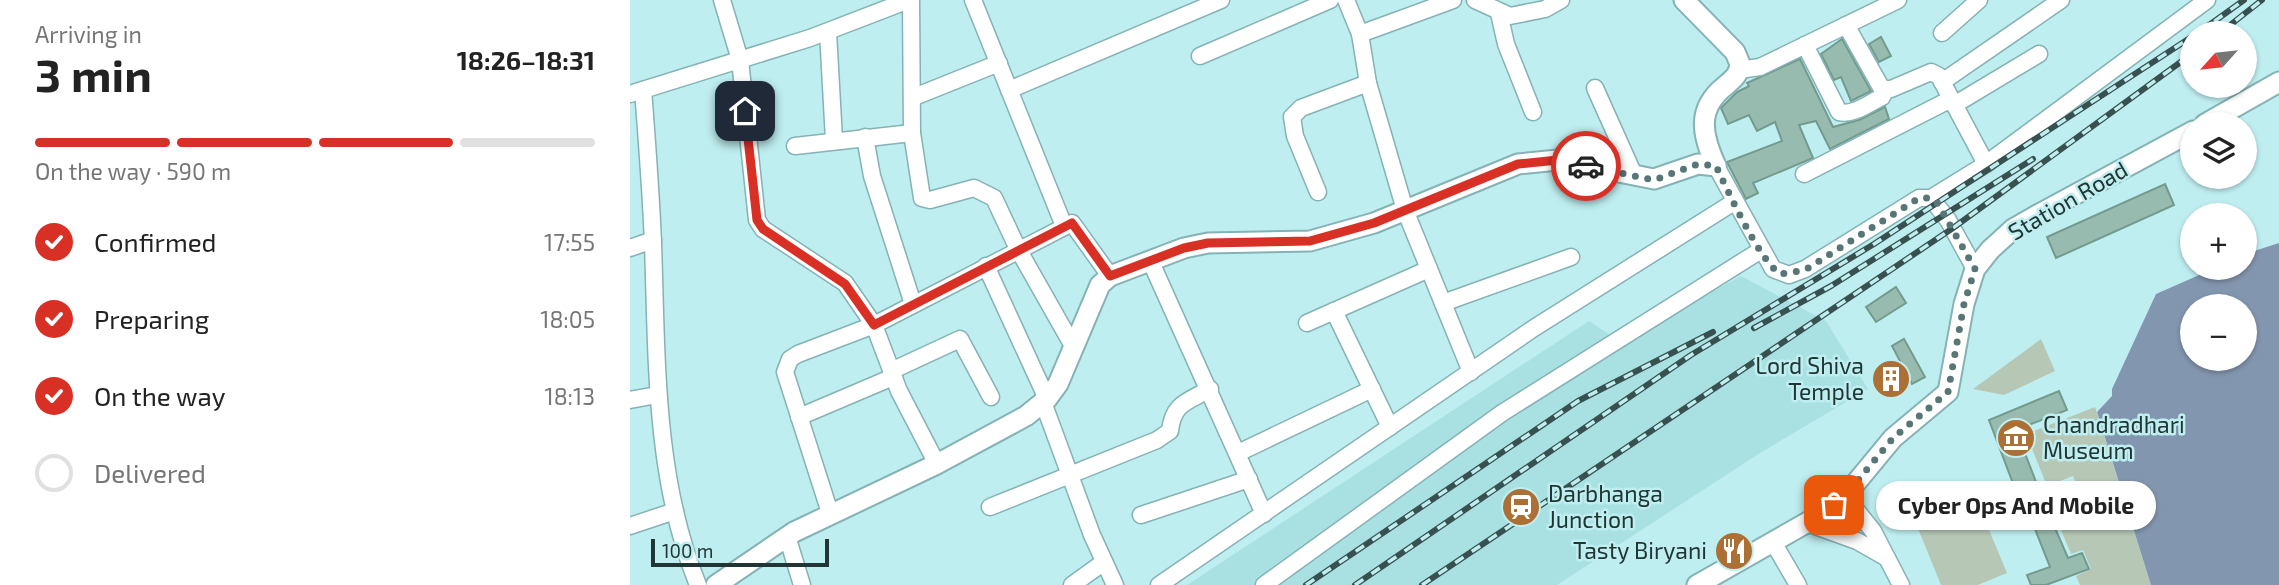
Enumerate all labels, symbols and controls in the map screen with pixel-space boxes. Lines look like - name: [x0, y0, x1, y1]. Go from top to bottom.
- text: Arriving in: [35, 20, 142, 48]
- north arrow: [2180, 21, 2258, 98]
- map controls: [2180, 21, 2257, 371]
- text: 18:26–18:31: [457, 44, 595, 75]
- text: 3 min: [35, 46, 152, 101]
- pin: [715, 81, 775, 141]
- icon: home: [726, 92, 764, 130]
- button: layers: [2180, 112, 2257, 189]
- courier: [1551, 131, 1621, 201]
- icon: car: [1567, 147, 1605, 185]
- street label: Station Road: [2003, 155, 2132, 246]
- text: On the way · 590 m: [35, 157, 231, 185]
- button: +: [2180, 203, 2257, 280]
- icon: check: [35, 223, 73, 261]
- text: Confirmed: [94, 226, 217, 257]
- text: 17:55: [544, 228, 595, 256]
- button: −: [2180, 294, 2257, 371]
- icon: check: [35, 300, 73, 338]
- text: Preparing: [94, 303, 209, 334]
- text: 18:05: [540, 305, 595, 333]
- place label: Lord Shiva Temple: [1755, 351, 1864, 405]
- building icon: Lord Shiva Temple: [1870, 358, 1912, 400]
- icon: check: [35, 377, 73, 415]
- text: On the way: [94, 380, 225, 411]
- text: 18:13: [545, 382, 595, 410]
- place label: Chandradhari Museum: [2043, 410, 2185, 464]
- museum icon: Chandradhari Museum: [1995, 417, 2037, 459]
- text: Delivered: [94, 457, 206, 488]
- pin: [1804, 475, 1864, 535]
- place label: Darbhanga Junction: [1548, 479, 1663, 533]
- callout: Cyber Ops And Mobile: [1876, 480, 2156, 530]
- station icon: Darbhanga Junction: [1500, 486, 1542, 528]
- icon: bag: [1815, 486, 1853, 524]
- text: Cyber Ops And Mobile: [1898, 491, 2134, 519]
- restaurant icon: Tasty Biryani: [1713, 530, 1755, 572]
- scale bar: [651, 536, 830, 568]
- place label: Tasty Biryani: [1573, 536, 1707, 564]
- text: 100 m: [662, 539, 713, 562]

